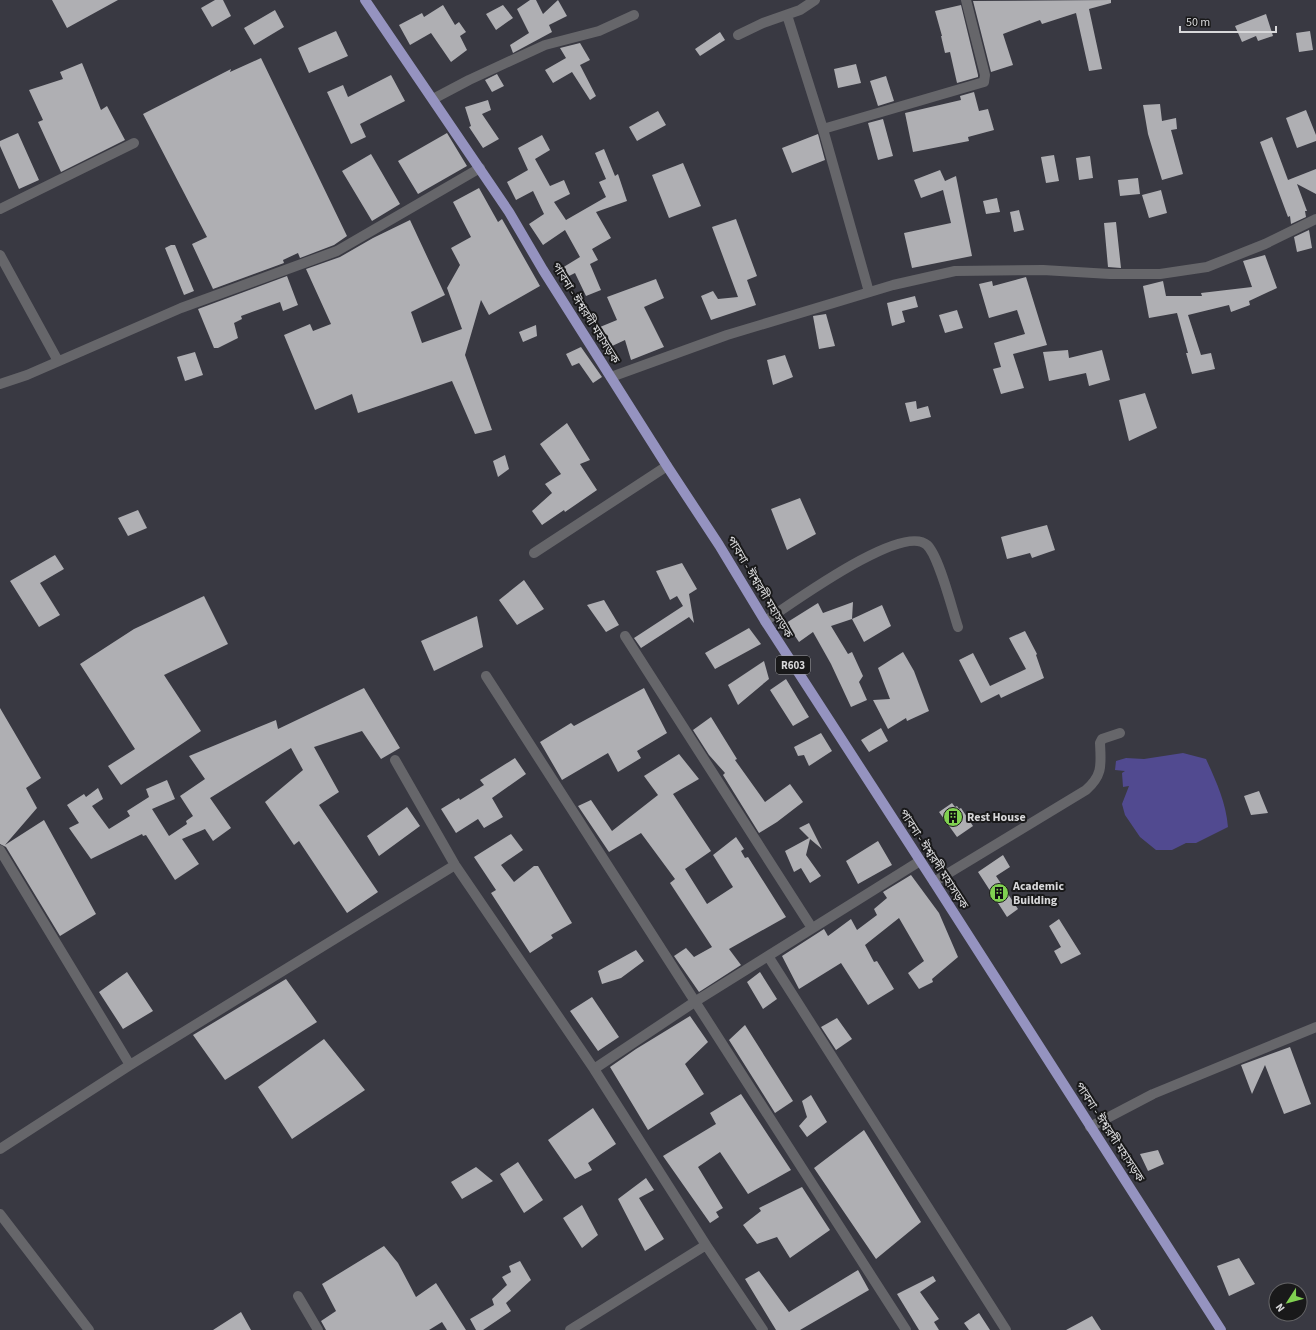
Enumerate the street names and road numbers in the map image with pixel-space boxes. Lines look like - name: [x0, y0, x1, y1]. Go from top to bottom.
- street label: পাবনা - ঈশ্বরদী মহাসড়ক: [548, 259, 624, 367]
- street label: পাবনা - ঈশ্বরদী মহাসড়ক: [722, 533, 797, 642]
- road number: R603: [776, 656, 810, 674]
- street label: পাবনা - ঈশ্বরদী মহাসড়ক: [895, 806, 973, 913]
- street label: পাবনা - ঈশ্বরদী মহাসড়ক: [1071, 1079, 1149, 1186]

